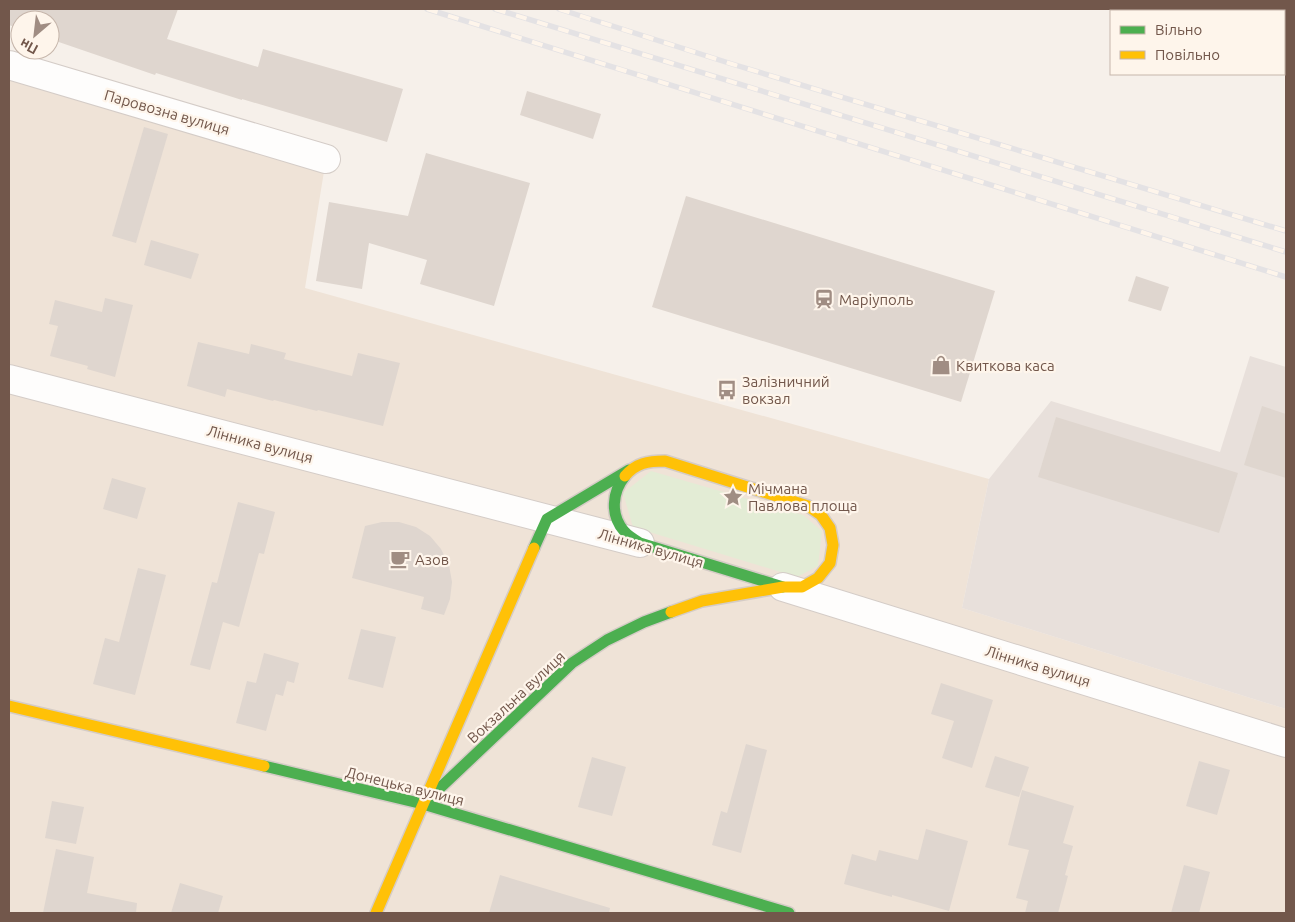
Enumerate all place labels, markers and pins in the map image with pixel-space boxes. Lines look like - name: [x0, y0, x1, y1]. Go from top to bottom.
- station icon: Маріуполь: [813, 288, 835, 310]
- place label: Маріуполь: [839, 291, 914, 308]
- shop icon: Квиткова каса: [930, 354, 952, 376]
- place label: Квиткова каса: [956, 357, 1055, 374]
- place label: Залізничний вокзал: [742, 373, 830, 407]
- bus stop icon: Залізничний вокзал: [716, 379, 738, 401]
- place label: Мічмана Павлова площа: [748, 480, 857, 514]
- place icon: Мічмана Павлова площа: [722, 486, 744, 508]
- cafe icon: Азов: [389, 548, 411, 570]
- place label: Азов: [415, 551, 449, 568]

